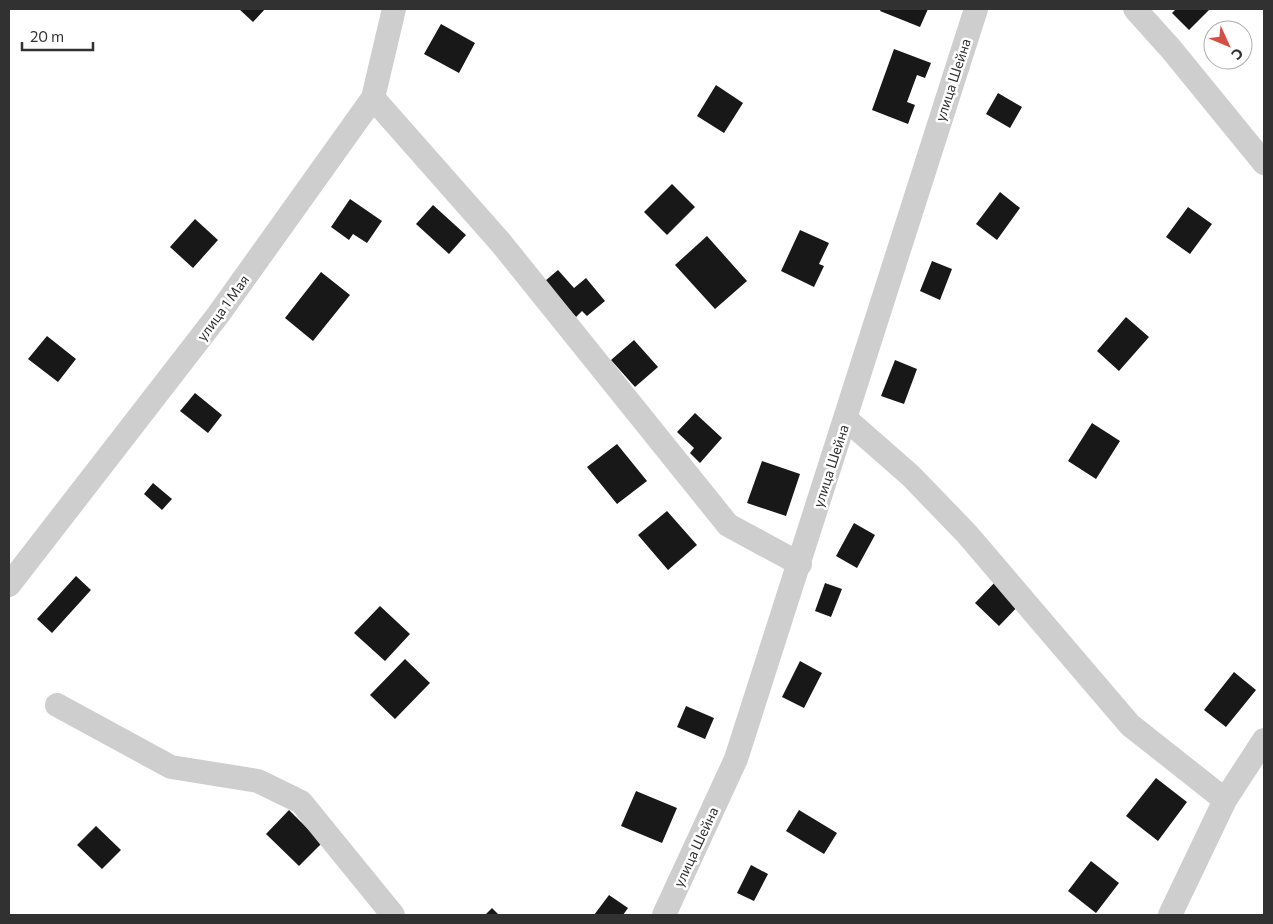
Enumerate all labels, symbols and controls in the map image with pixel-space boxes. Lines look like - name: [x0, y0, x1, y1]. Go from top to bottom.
- scale bar: [22, 20, 94, 52]
- north arrow: [1203, 20, 1253, 70]
- text: 20 m: [30, 27, 64, 45]
- street label: улица Шейна: [931, 36, 974, 123]
- text: С: [1228, 45, 1247, 64]
- street label: улица 1 Мая: [193, 271, 252, 344]
- street label: улица Шейна: [809, 422, 852, 509]
- street label: улица Шейна: [670, 804, 721, 889]

